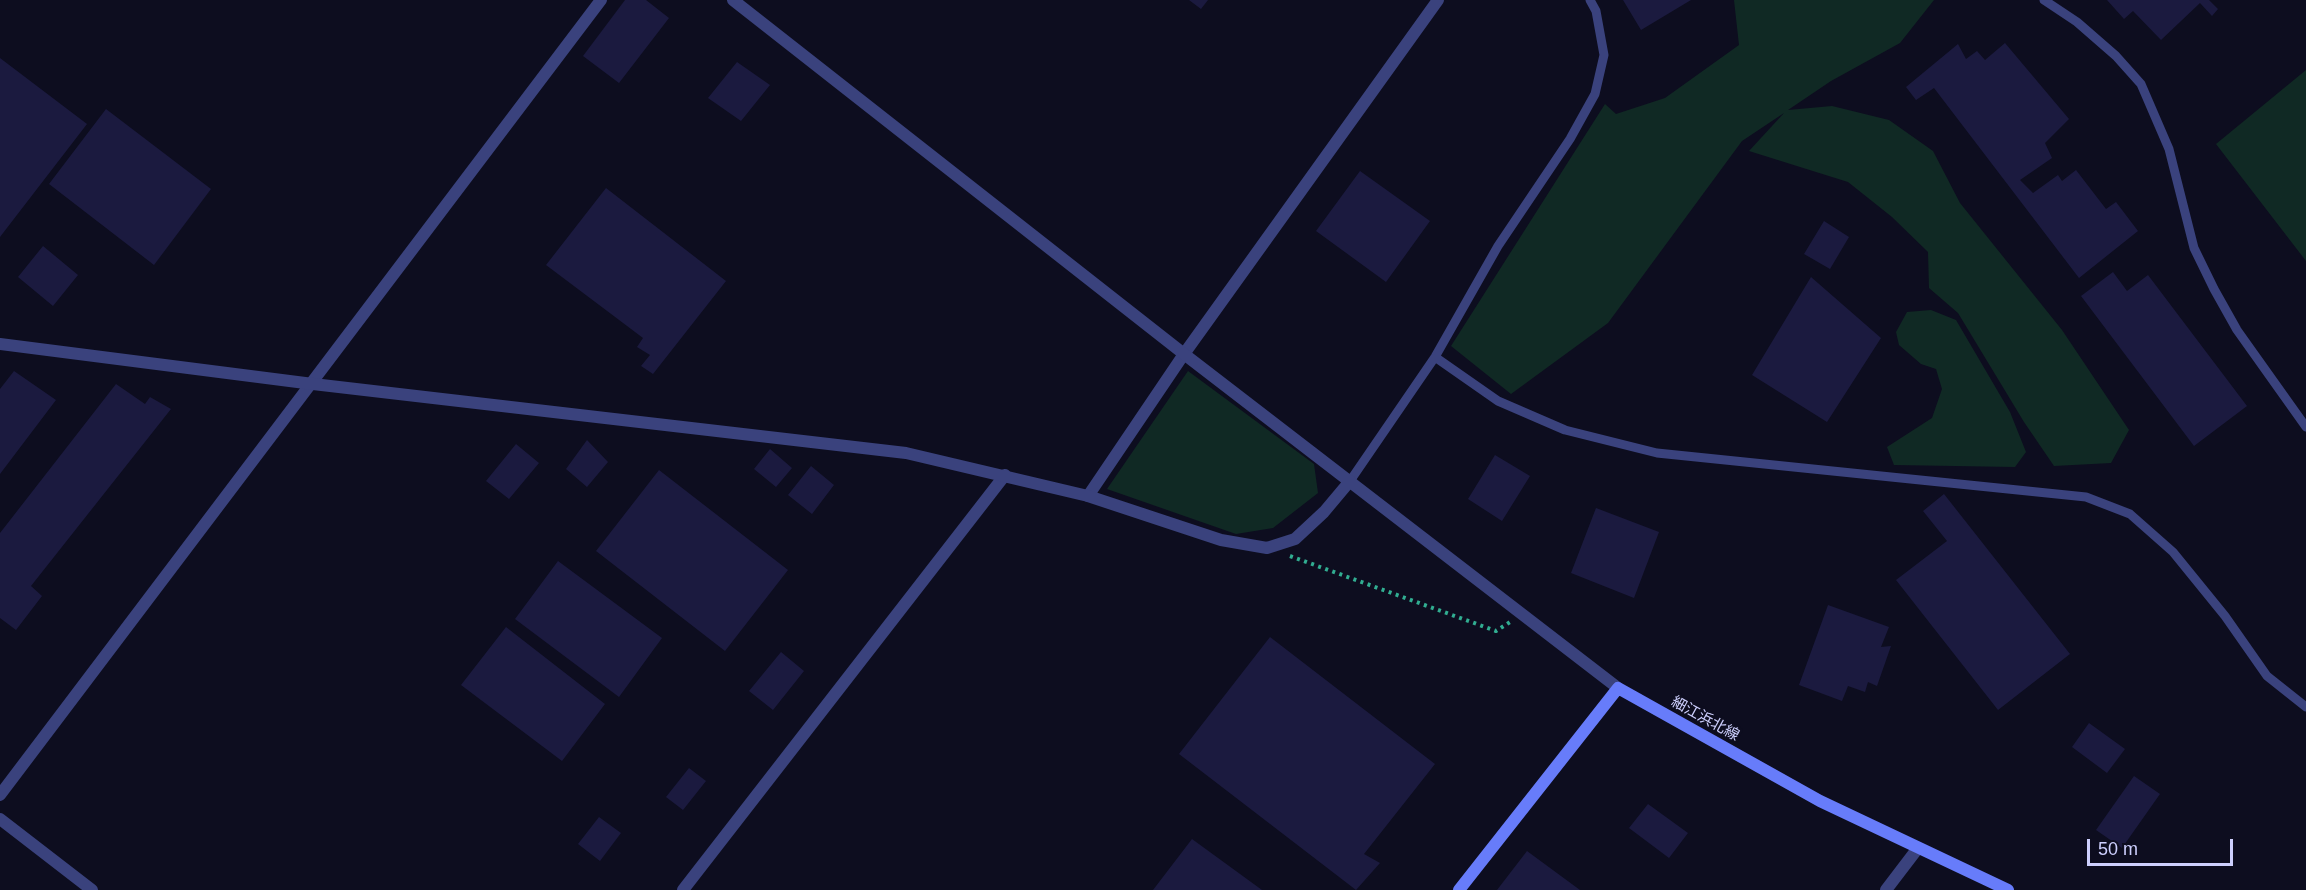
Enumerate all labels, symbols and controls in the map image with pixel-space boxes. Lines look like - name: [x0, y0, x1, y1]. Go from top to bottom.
- street label: 細江浜北線: [1668, 693, 1742, 745]
- scale bar: [2090, 827, 2236, 865]
- text: 50 m: [2098, 839, 2138, 859]

